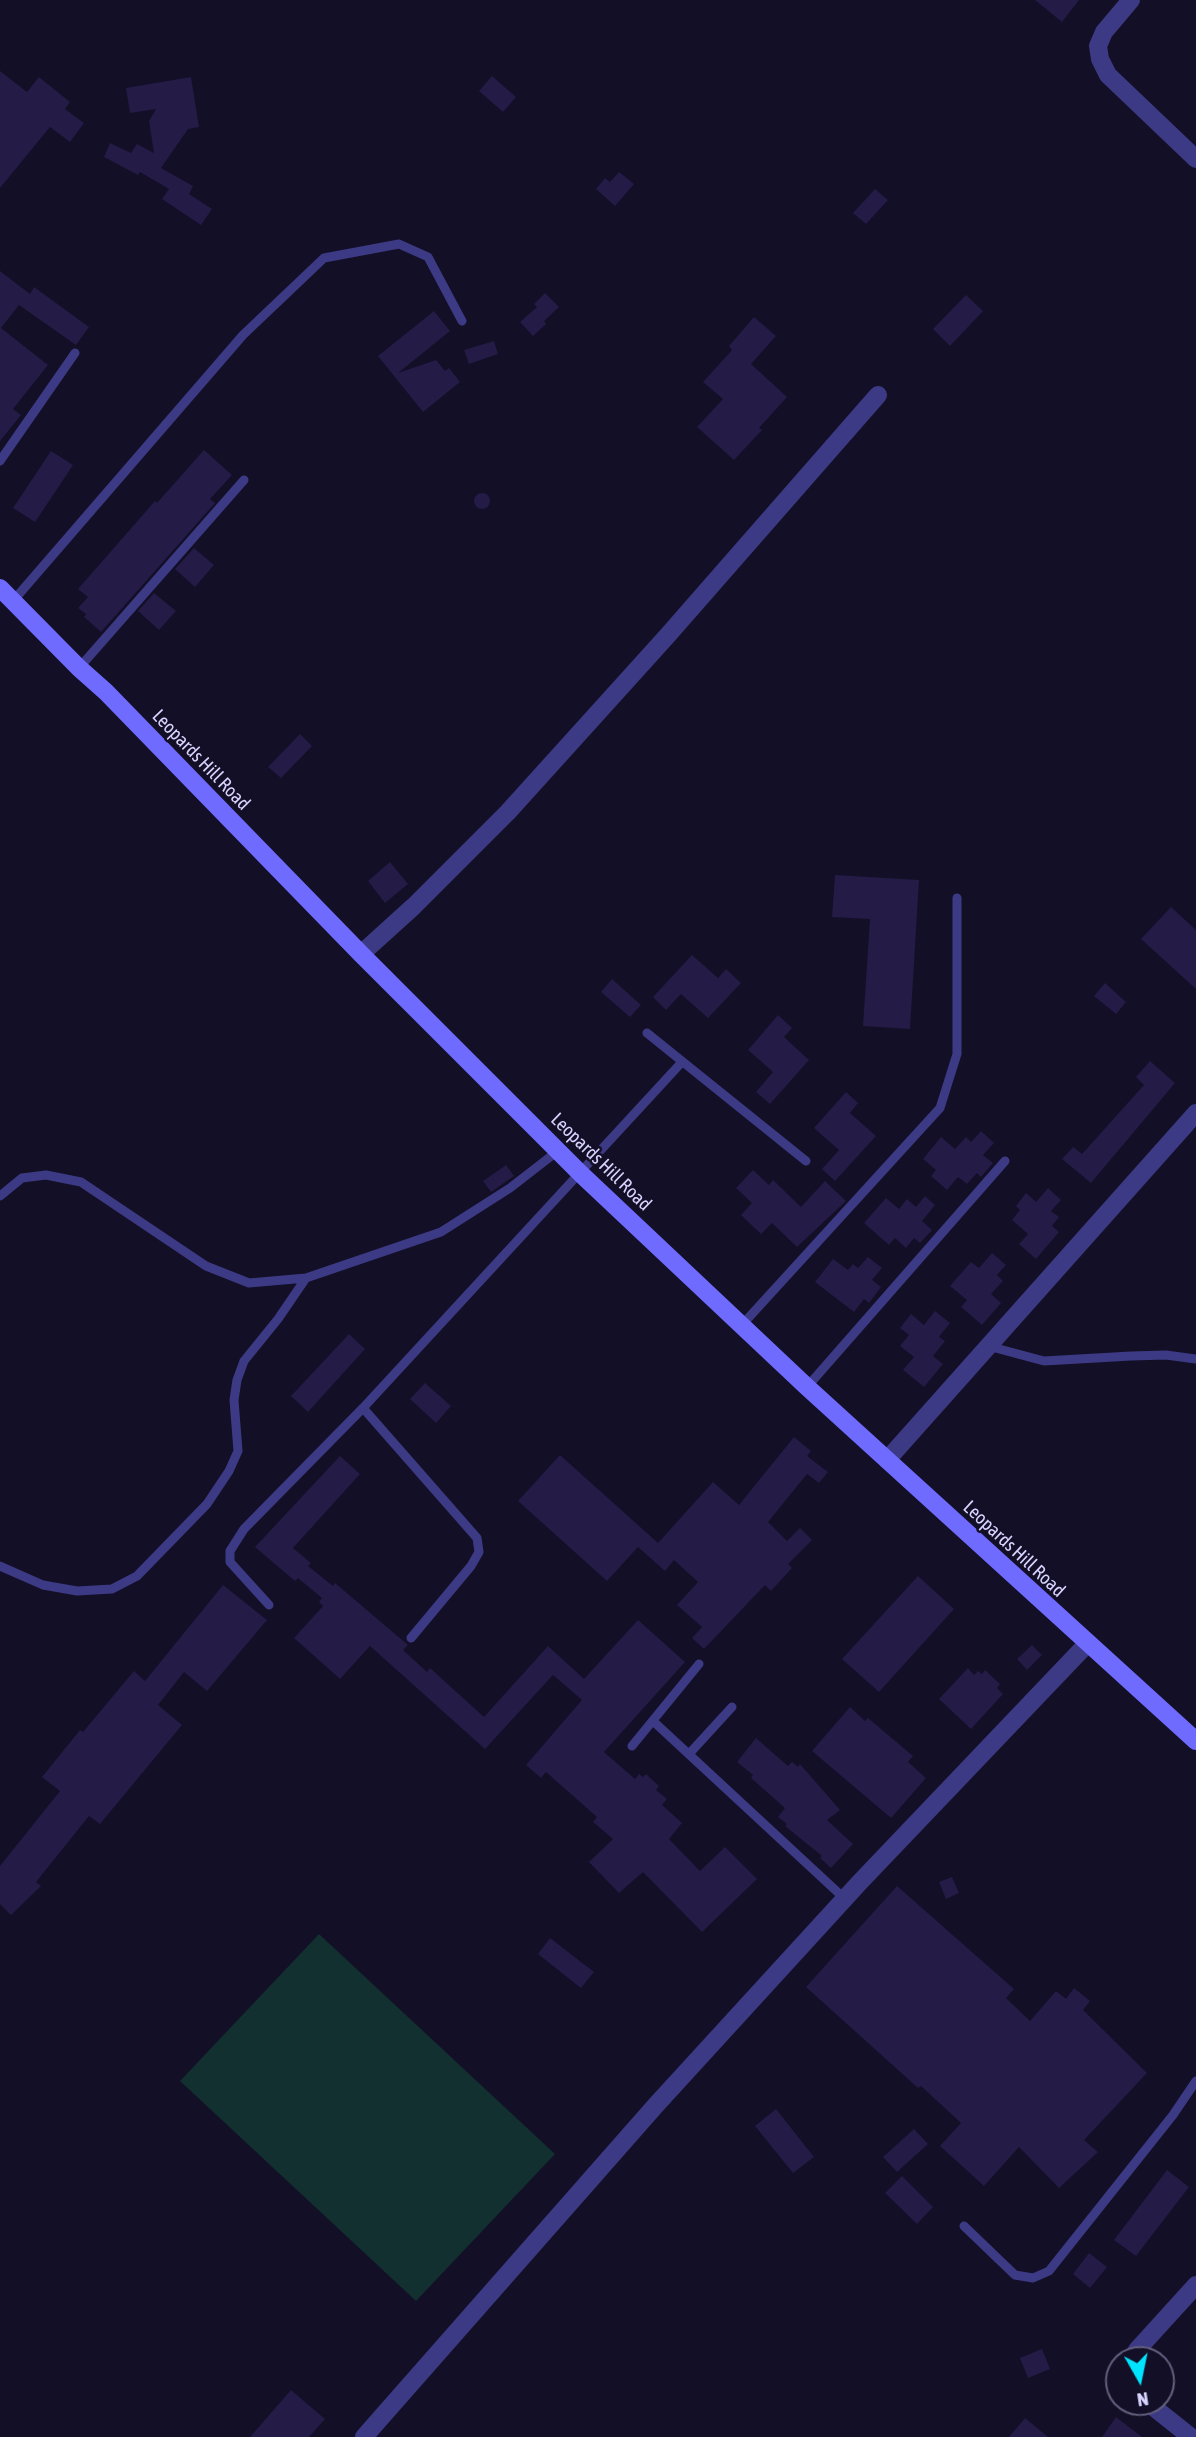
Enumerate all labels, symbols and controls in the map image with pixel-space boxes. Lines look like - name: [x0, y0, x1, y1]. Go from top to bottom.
- street label: Leopards Hill Road: [147, 705, 255, 815]
- street label: Leopards Hill Road: [546, 1108, 656, 1216]
- street label: Leopards Hill Road: [958, 1496, 1070, 1602]
- north arrow: [1105, 2346, 1175, 2416]
- text: N: [1136, 2388, 1150, 2412]

